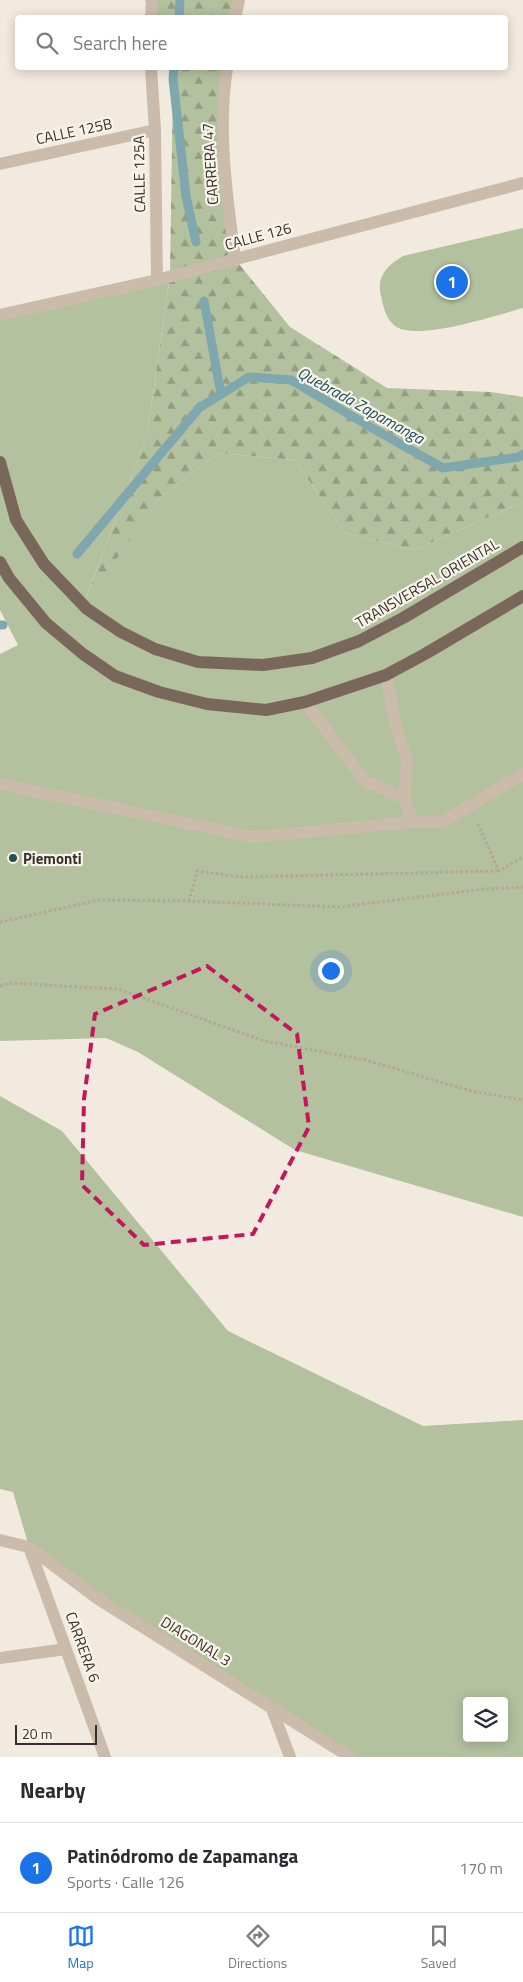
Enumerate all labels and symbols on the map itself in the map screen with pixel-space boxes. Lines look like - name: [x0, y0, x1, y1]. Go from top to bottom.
- street label: CALLE 125B: [34, 112, 114, 150]
- street label: CARRERA 47: [196, 122, 224, 206]
- street label: CALLE 125A: [127, 135, 151, 213]
- street label: CALLE 126: [222, 216, 294, 256]
- pin: 1: [436, 263, 468, 301]
- water label: Quebrada Zapamanga: [293, 360, 430, 450]
- street label: TRANSVERSAL ORIENTAL: [351, 532, 503, 634]
- place label: Piemonti: [23, 847, 82, 870]
- marker: Piemonti: [7, 852, 19, 864]
- your location: [318, 958, 344, 984]
- street label: CARRERA 6: [60, 1608, 106, 1686]
- street label: DIAGONAL 3: [156, 1610, 236, 1672]
- scale bar: [15, 1722, 98, 1745]

